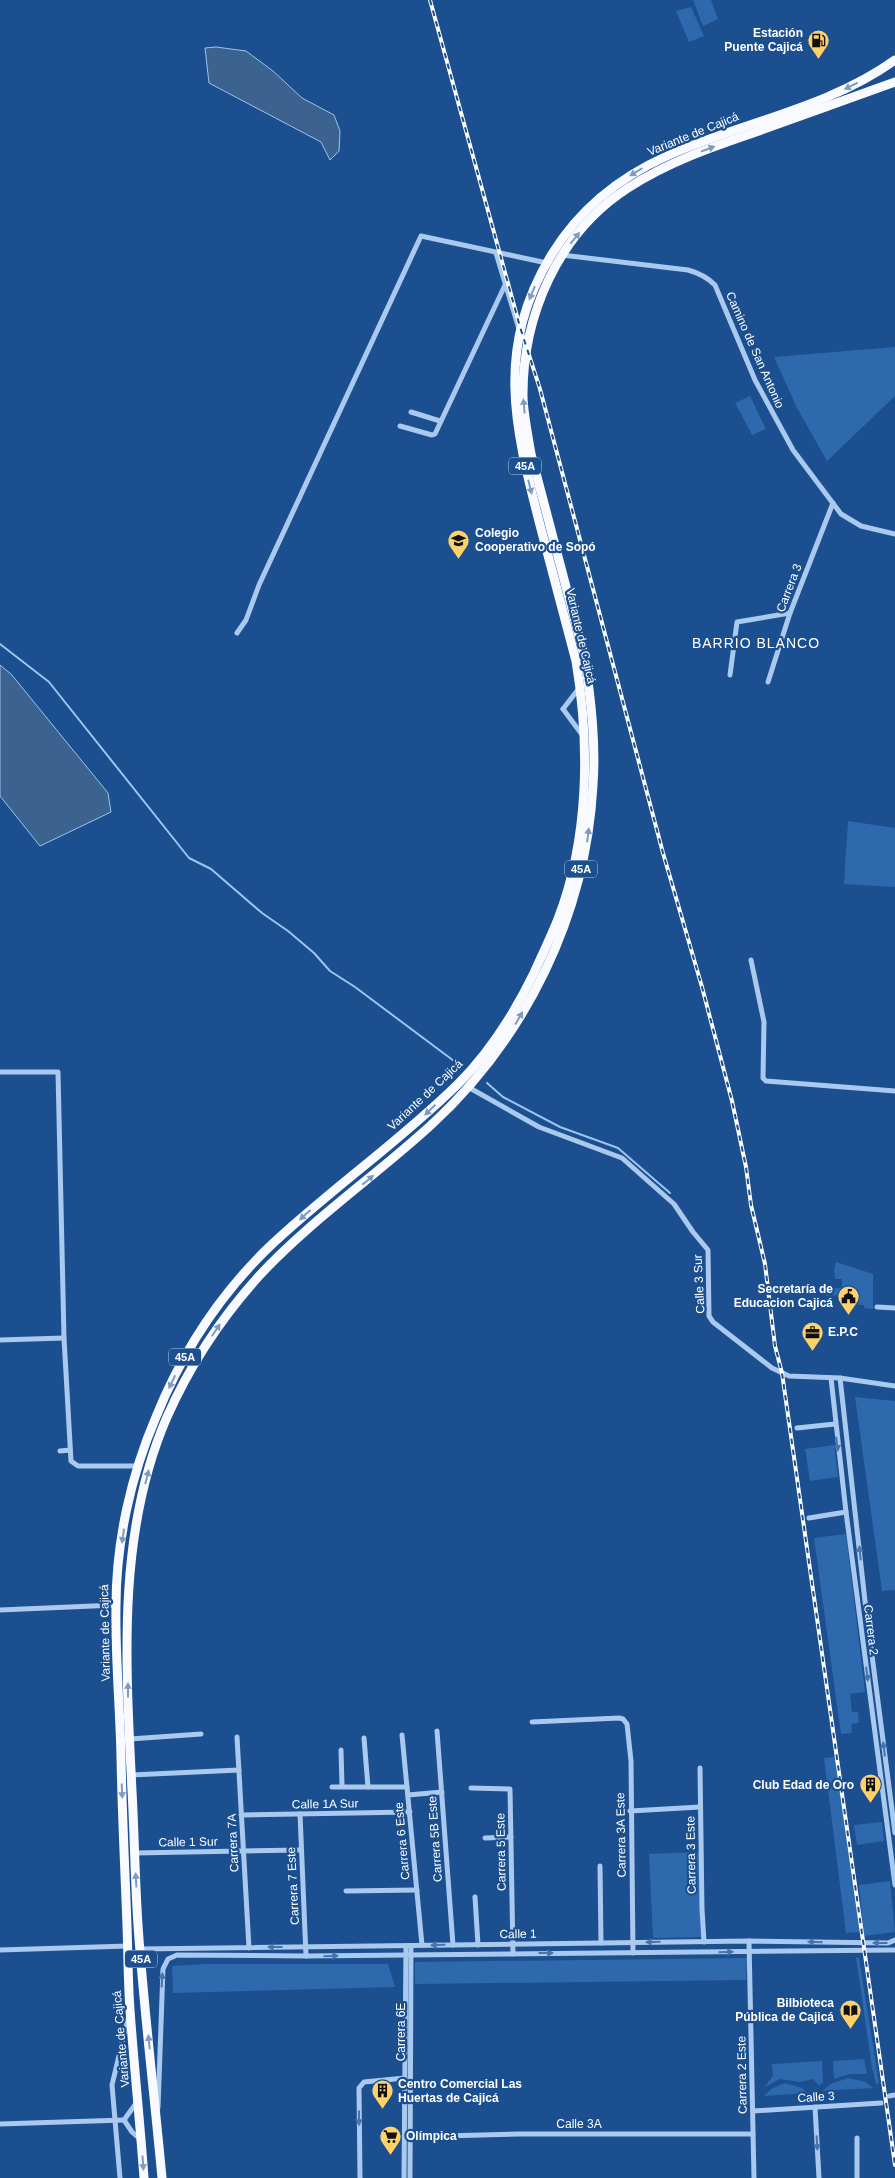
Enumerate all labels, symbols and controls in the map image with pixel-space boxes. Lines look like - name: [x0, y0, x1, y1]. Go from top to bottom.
- place label: Estación Puente Cajicá: [724, 26, 803, 54]
- fuel station icon: Estación Puente Cajicá: [807, 28, 831, 59]
- one-way arrow: [844, 82, 858, 90]
- street label: Variante de Cajicá: [645, 109, 741, 159]
- one-way arrow: [701, 145, 716, 153]
- one-way arrow: [629, 168, 642, 177]
- one-way arrow: [569, 232, 580, 245]
- one-way arrow: [527, 286, 535, 301]
- street label: Camino de San Antonio: [723, 290, 787, 411]
- one-way arrow: [520, 398, 528, 414]
- road number: 45A: [509, 458, 541, 474]
- one-way arrow: [527, 479, 535, 494]
- place label: Colegio Cooperativo de Sopó: [475, 526, 596, 554]
- school or university icon: Colegio Cooperativo de Sopó: [447, 528, 471, 559]
- street label: Carrera 3: [773, 562, 805, 614]
- street label: Variante de Cajicá: [563, 587, 599, 685]
- district label: BARRIO BLANCO: [692, 635, 820, 651]
- one-way arrow: [584, 826, 592, 842]
- road number: 45A: [565, 861, 597, 878]
- one-way arrow: [515, 1012, 524, 1025]
- street label: Variante de Cajicá: [385, 1057, 466, 1133]
- one-way arrow: [424, 1104, 436, 1116]
- one-way arrow: [361, 1174, 374, 1185]
- one-way arrow: [300, 1209, 312, 1221]
- street label: Calle 3 Sur: [690, 1254, 708, 1314]
- place label: Secretaría de Educacion Cajicá: [734, 1282, 833, 1310]
- public building icon: Secretaría de Educacion Cajicá: [837, 1284, 861, 1315]
- office icon: E.P.C: [800, 1320, 824, 1351]
- one-way arrow: [211, 1324, 221, 1337]
- place label: E.P.C: [828, 1325, 858, 1339]
- road number: 45A: [169, 1348, 201, 1365]
- one-way arrow: [168, 1374, 176, 1389]
- one-way arrow: [834, 1436, 842, 1452]
- one-way arrow: [143, 1469, 151, 1484]
- one-way arrow: [118, 1528, 126, 1544]
- one-way arrow: [856, 1544, 864, 1560]
- street label: Variante de Cajicá: [97, 1584, 113, 1682]
- street label: Carrera 2: [861, 1604, 881, 1656]
- one-way arrow: [863, 1667, 871, 1683]
- one-way arrow: [124, 1682, 132, 1698]
- one-way arrow: [880, 1741, 888, 1757]
- building icon: Club Edad de Oro: [858, 1773, 882, 1804]
- place label: Club Edad de Oro: [753, 1778, 854, 1792]
- one-way arrow: [118, 1783, 126, 1799]
- street label: Carrera 3A Este: [613, 1792, 629, 1878]
- street label: Carrera 5B Este: [425, 1795, 445, 1882]
- street label: Calle 1A Sur: [292, 1796, 358, 1812]
- street label: Carrera 6 Este: [392, 1801, 412, 1880]
- street label: Carrera 7A: [224, 1813, 242, 1873]
- street label: Carrera 5 Este: [493, 1813, 509, 1891]
- street label: Carrera 3 Este: [683, 1816, 699, 1894]
- street label: Calle 1 Sur: [158, 1834, 218, 1850]
- street label: Carrera 7 Este: [284, 1846, 302, 1925]
- one-way arrow: [132, 1872, 140, 1888]
- street label: Calle 1: [499, 1927, 537, 1941]
- one-way arrow: [807, 1938, 823, 1946]
- one-way arrow: [645, 1939, 661, 1947]
- one-way arrow: [872, 1939, 888, 1947]
- one-way arrow: [430, 1941, 446, 1949]
- one-way arrow: [267, 1943, 283, 1951]
- one-way arrow: [718, 1948, 734, 1956]
- one-way arrow: [538, 1949, 554, 1957]
- road number: 45A: [125, 1950, 157, 1968]
- one-way arrow: [323, 1952, 339, 1960]
- one-way arrow: [159, 1972, 167, 1988]
- street label: Variante de Cajicá: [110, 1990, 132, 2088]
- place label: Bilbioteca Pública de Cajicá: [735, 1996, 834, 2024]
- library icon: Bilbioteca Pública de Cajicá: [838, 1998, 862, 2029]
- street label: Carrera 6E: [394, 2003, 408, 2061]
- one-way arrow: [145, 2034, 153, 2050]
- street label: Carrera 2 Este: [734, 2036, 750, 2114]
- place label: Centro Comercial Las Huertas de Cajicá: [398, 2077, 522, 2105]
- building icon: Centro Comercial Las Huertas de Cajicá: [370, 2079, 394, 2110]
- street label: Calle 3: [797, 2089, 835, 2105]
- one-way arrow: [355, 2110, 363, 2126]
- street label: Calle 3A: [556, 2117, 602, 2131]
- supermarket icon: Olímpica: [378, 2124, 402, 2155]
- place label: Olímpica: [406, 2129, 457, 2143]
- one-way arrow: [813, 2135, 821, 2151]
- one-way arrow: [139, 2155, 147, 2171]

